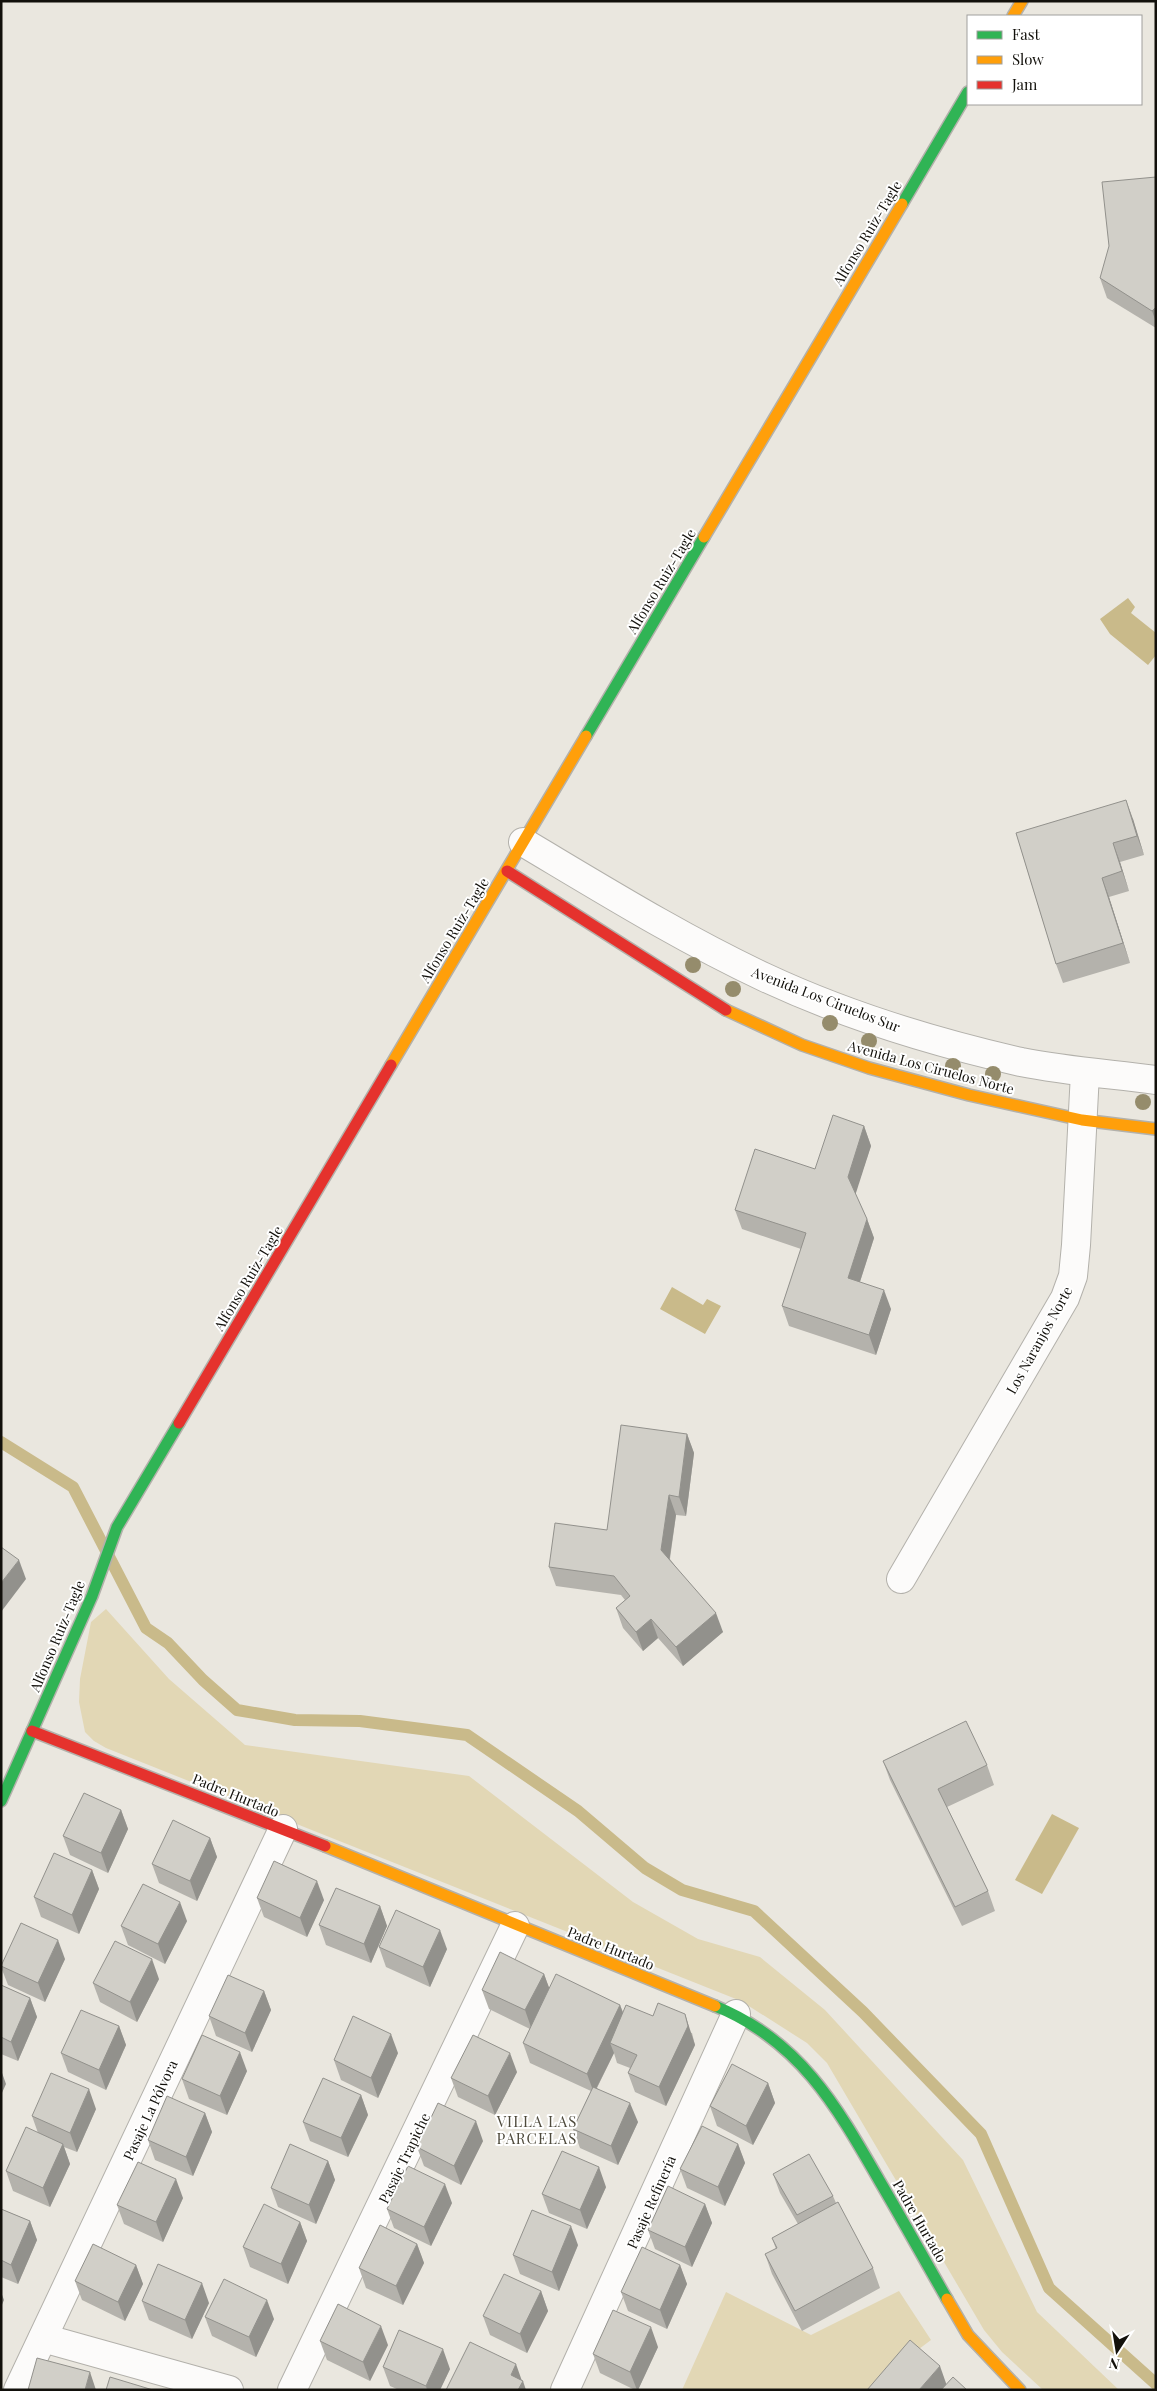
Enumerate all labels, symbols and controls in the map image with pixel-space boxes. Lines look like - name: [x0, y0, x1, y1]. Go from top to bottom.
- legend: [967, 15, 1142, 105]
- text: Fast: [1012, 24, 1041, 44]
- text: Slow: [1012, 49, 1044, 69]
- text: Jam: [1011, 74, 1038, 94]
- street label: Alfonso Ruiz-Tagle: [828, 177, 906, 290]
- street label: Alfonso Ruiz-Tagle: [622, 525, 700, 638]
- street label: Alfonso Ruiz-Tagle: [415, 874, 493, 987]
- street label: Avenida Los Ciruelos Sur: [748, 962, 904, 1036]
- street label: Avenida Los Ciruelos Norte: [845, 1035, 1016, 1098]
- street label: Alfonso Ruiz-Tagle: [209, 1222, 287, 1335]
- street label: Los Naranjos Norte: [1001, 1283, 1077, 1397]
- street label: Alfonso Ruiz-Tagle: [25, 1577, 89, 1696]
- street label: Padre Hurtado: [190, 1769, 283, 1821]
- street label: Padre Hurtado: [565, 1922, 658, 1974]
- street label: Pasaje La Pólvora: [119, 2057, 182, 2163]
- street label: Pasaje Trapiche: [374, 2110, 434, 2206]
- district label: VILLA LAS PARCELAS: [496, 2111, 577, 2148]
- street label: Pasaje Refinería: [622, 2152, 680, 2252]
- street label: Padre Hurtado: [889, 2176, 951, 2266]
- north arrow: [1092, 2326, 1142, 2376]
- text: N: [1107, 2354, 1121, 2375]

